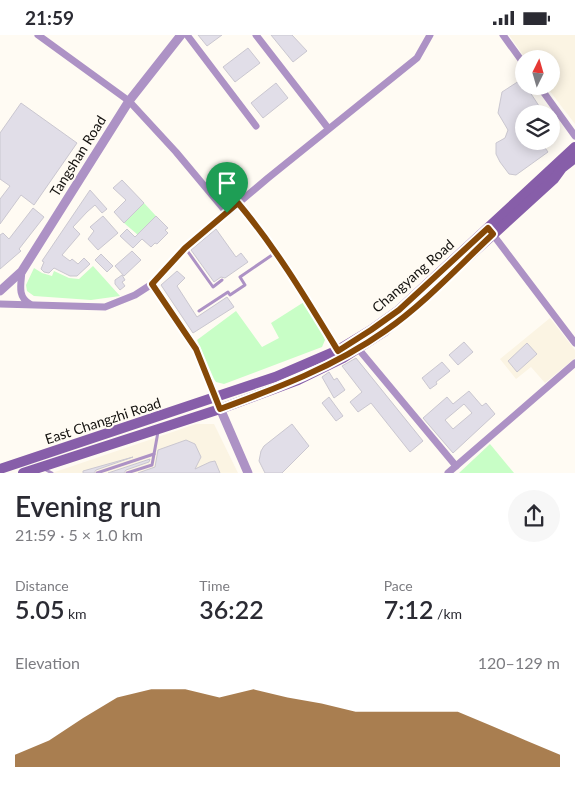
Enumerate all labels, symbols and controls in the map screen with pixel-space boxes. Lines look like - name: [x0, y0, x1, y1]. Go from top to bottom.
- text: 21:59: [25, 6, 74, 29]
- north arrow: [515, 50, 560, 95]
- map controls: [515, 50, 560, 150]
- button: layers: [515, 105, 560, 150]
- street label: Tangshan Road: [46, 112, 109, 199]
- pin: [206, 162, 248, 213]
- icon: arrive: [213, 169, 241, 197]
- street label: Changyang Road: [368, 235, 457, 316]
- street label: East Changzhi Road: [43, 394, 163, 447]
- text: Evening run: [15, 489, 161, 523]
- button: share: [508, 490, 560, 542]
- text: 21:59 · 5 × 1.0 km: [15, 525, 143, 544]
- text: Distance: [15, 577, 69, 594]
- text: Time: [199, 577, 230, 594]
- text: Pace: [384, 577, 413, 594]
- text: 5.05: [15, 594, 64, 624]
- text: 36:22: [199, 594, 264, 624]
- text: 7:12: [384, 594, 434, 624]
- text: km: [64, 605, 87, 622]
- text: /km: [434, 605, 462, 622]
- text: Elevation: [15, 653, 80, 672]
- text: 120–129 m: [478, 653, 560, 672]

